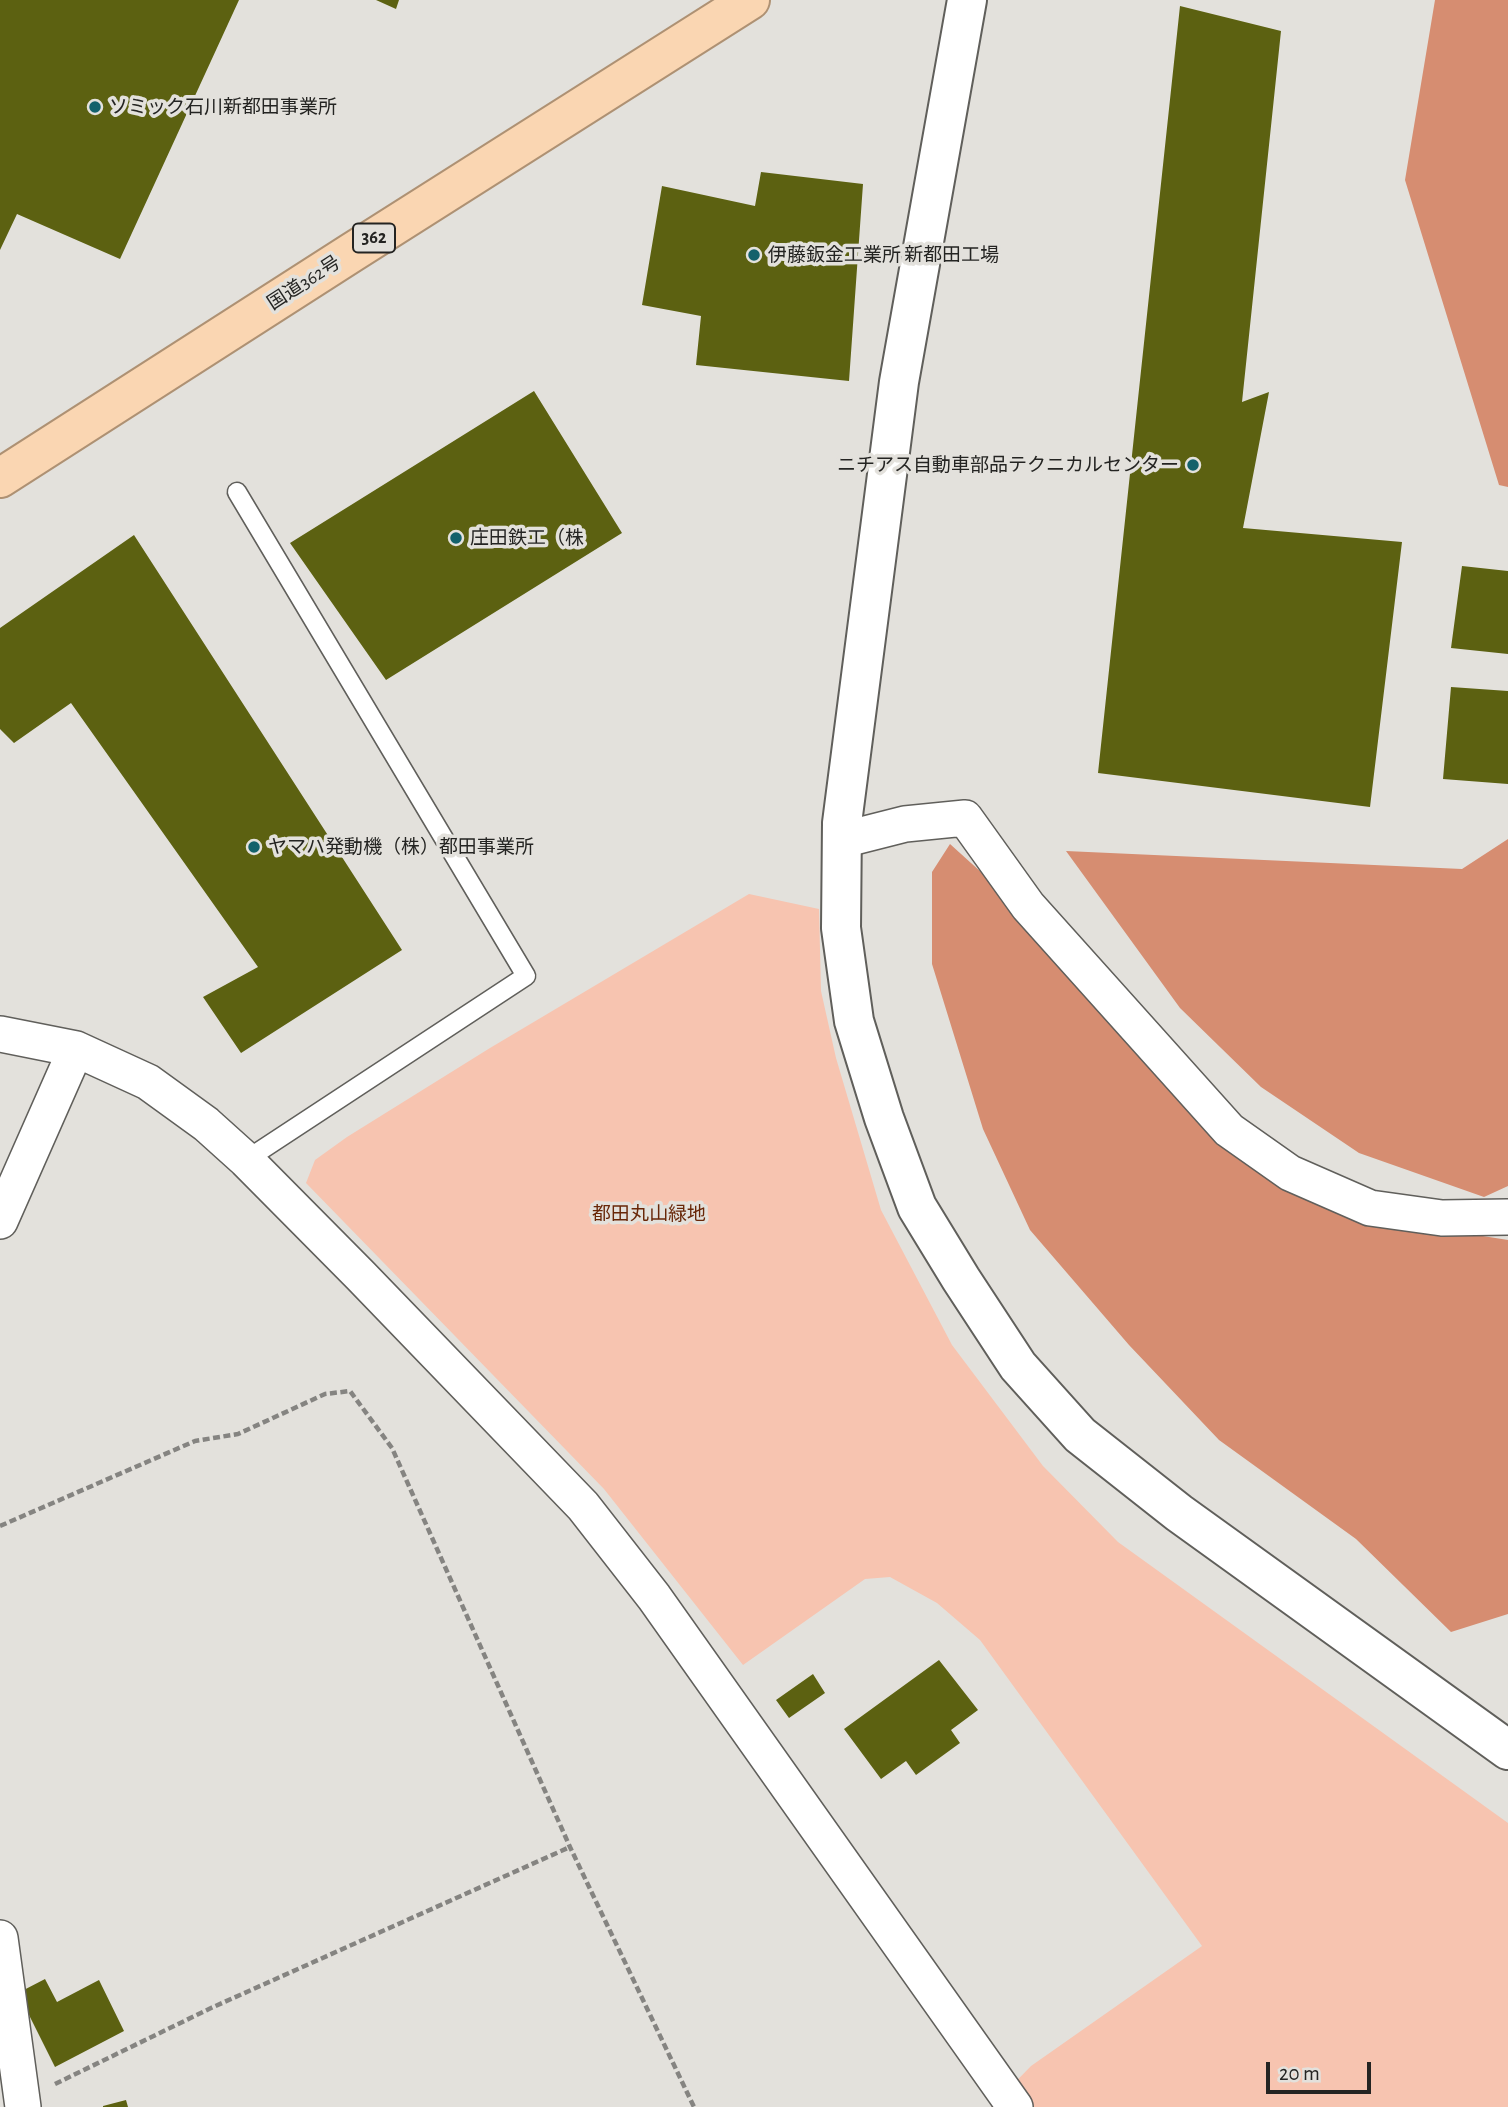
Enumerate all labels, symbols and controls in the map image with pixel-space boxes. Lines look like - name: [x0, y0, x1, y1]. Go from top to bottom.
- place label: ソミック石川新都田事業所: [109, 96, 337, 118]
- marker: ソミック石川新都田事業所: [87, 99, 103, 115]
- road number: 362: [353, 224, 395, 252]
- place label: 伊藤鈑金工業所 新都田工場: [768, 244, 999, 266]
- marker: 伊藤鈑金工業所 新都田工場: [746, 247, 762, 263]
- street label: 国道362号: [263, 251, 345, 315]
- place label: ニチアス自動車部品テクニカルセンター: [837, 454, 1179, 476]
- marker: ニチアス自動車部品テクニカルセンター: [1185, 457, 1201, 473]
- place label: 庄田鉄工（株: [470, 527, 584, 549]
- marker: 庄田鉄工（株: [448, 530, 464, 546]
- place label: ヤマハ発動機（株）都田事業所: [268, 836, 534, 858]
- marker: ヤマハ発動機（株）都田事業所: [246, 839, 262, 855]
- park label: 都田丸山緑地: [592, 1203, 706, 1225]
- scale bar: [1270, 2048, 1375, 2092]
- text: 20 m: [1279, 2063, 1320, 2084]

